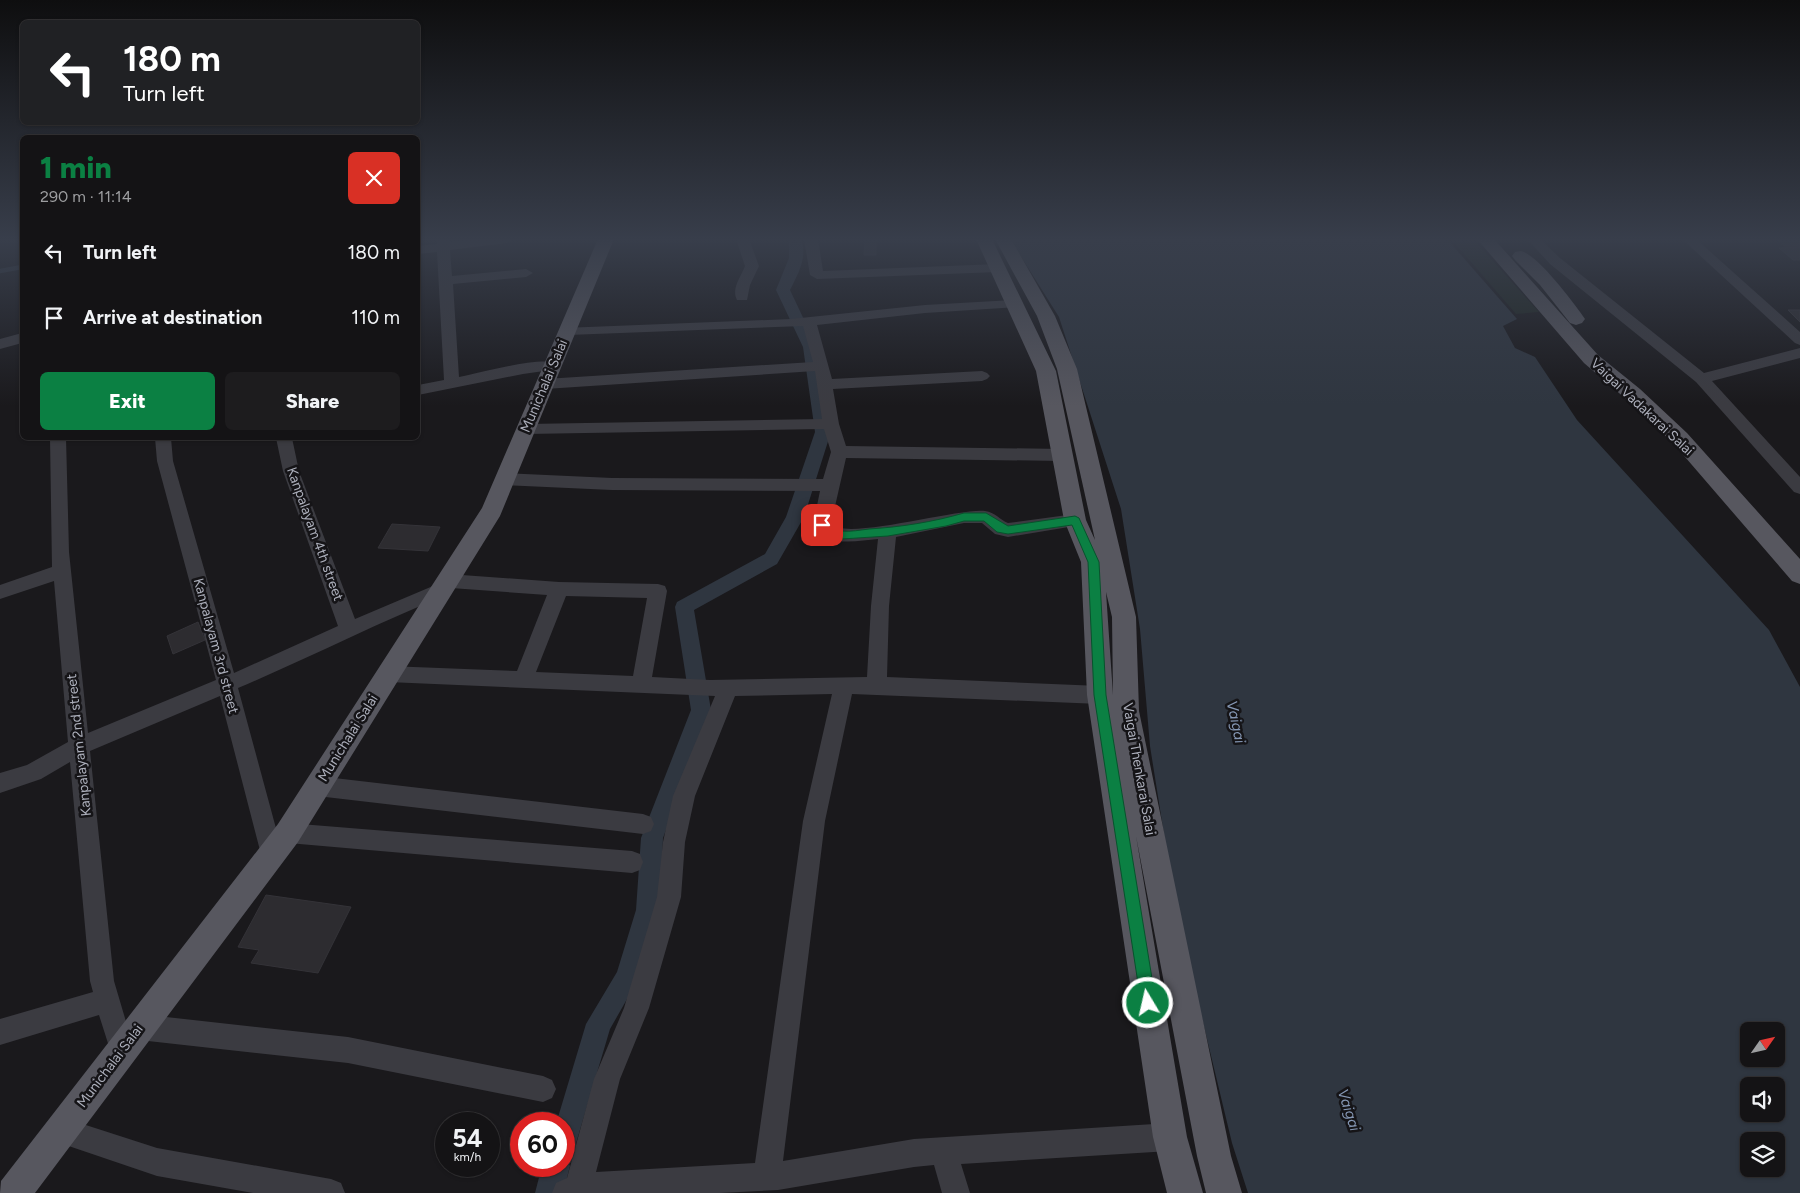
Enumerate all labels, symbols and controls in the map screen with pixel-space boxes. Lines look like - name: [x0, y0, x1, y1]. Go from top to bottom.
- text: 180 m: [123, 38, 221, 80]
- icon: left: [40, 40, 105, 105]
- text: Turn left: [123, 80, 205, 107]
- text: 1 min: [40, 149, 112, 186]
- button: close: [348, 152, 400, 204]
- text: 290 m · 11:14: [40, 187, 132, 206]
- icon: left: [40, 239, 68, 267]
- text: Turn left: [83, 241, 157, 264]
- text: 180 m: [347, 241, 400, 264]
- icon: arrive: [40, 304, 68, 332]
- text: Arrive at destination: [83, 306, 262, 329]
- text: 110 m: [351, 306, 400, 329]
- street label: Munichalai Salai: [517, 337, 571, 435]
- street label: Vaigai Vadakarai Salai: [1587, 355, 1697, 459]
- button: Exit: [40, 372, 215, 430]
- button: Share: [225, 372, 400, 430]
- street label: Kanpalayam 4th street: [283, 465, 347, 603]
- pin: [801, 504, 843, 546]
- icon: arrive: [808, 511, 836, 539]
- street label: Kanpalayam 3rd street: [190, 576, 242, 716]
- street label: Kanpalayam 2nd street: [63, 673, 95, 817]
- street label: Munichalai Salai: [314, 691, 382, 785]
- water label: Vaigai: [1223, 699, 1249, 745]
- street label: Vaigai Thenkarai Salai: [1119, 701, 1159, 837]
- position arrow: [1121, 976, 1173, 1028]
- street label: Munichalai Salai: [73, 1021, 147, 1111]
- north arrow: [1740, 1022, 1785, 1068]
- map controls: [1740, 1022, 1785, 1177]
- button: sound: [1740, 1077, 1785, 1122]
- water label: Vaigai: [1334, 1087, 1364, 1134]
- speed limit sign: 60: [510, 1112, 575, 1177]
- text: 54: [452, 1123, 483, 1153]
- button: layers: [1740, 1132, 1785, 1177]
- text: km/h: [454, 1150, 481, 1164]

